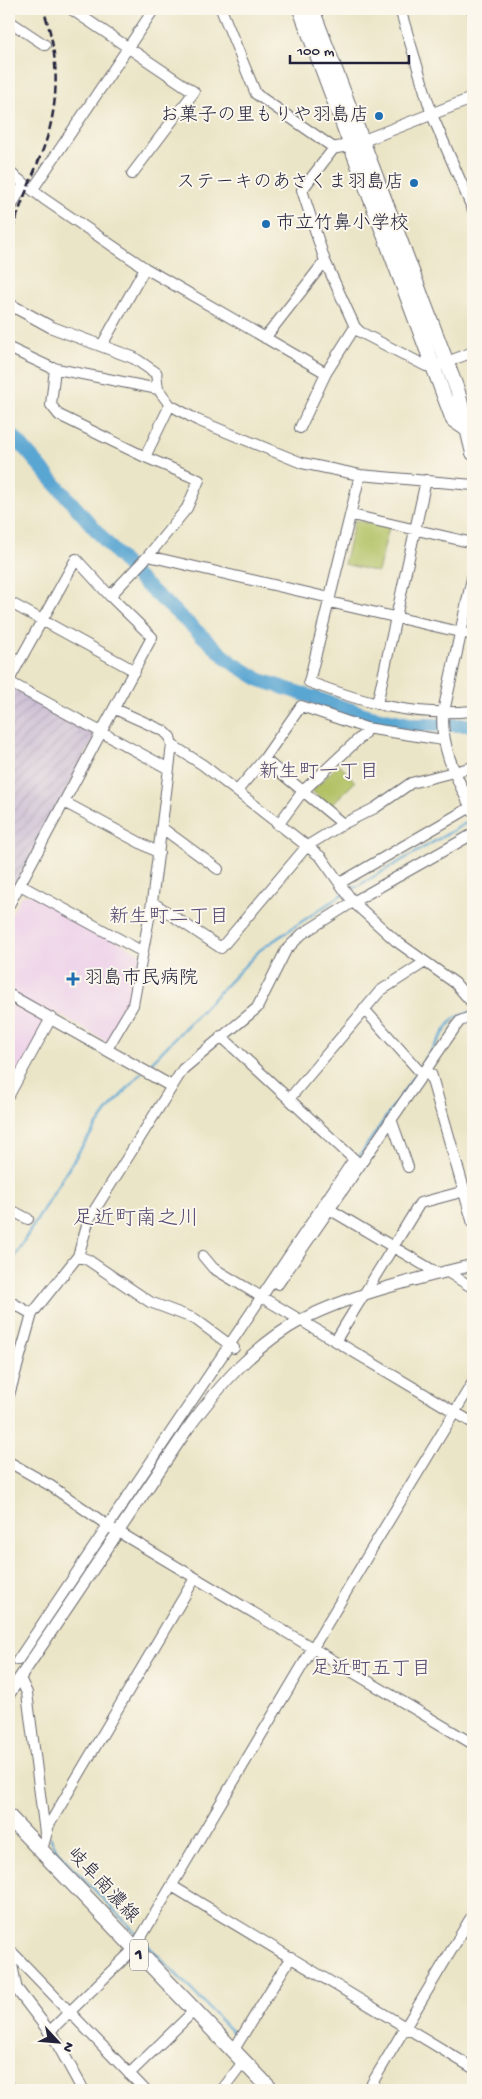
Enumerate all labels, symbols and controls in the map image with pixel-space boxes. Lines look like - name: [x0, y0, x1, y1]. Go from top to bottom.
- scale bar: [290, 32, 408, 64]
- text: 100 m: [296, 43, 335, 61]
- place label: お菓子の里もりや羽島店: [160, 104, 369, 128]
- marker: お菓子の里もりや羽島店: [373, 110, 385, 122]
- place label: ステーキのあさくま羽島店: [176, 171, 404, 195]
- marker: ステーキのあさくま羽島店: [408, 177, 420, 189]
- place label: 市立竹鼻小学校: [276, 212, 409, 236]
- marker: 市立竹鼻小学校: [260, 218, 272, 230]
- district label: 新生町一丁目: [259, 761, 379, 785]
- district label: 新生町二丁目: [109, 906, 229, 930]
- place label: 羽島市民病院: [84, 967, 198, 991]
- marker: 羽島市民病院: [66, 972, 80, 986]
- district label: 足近町南之川: [73, 1206, 199, 1233]
- district label: 足近町五丁目: [311, 1658, 431, 1682]
- street label: 岐阜南濃線: [61, 1843, 144, 1929]
- road number: 1: [130, 1940, 148, 1970]
- north arrow: [32, 2016, 82, 2066]
- text: N: [58, 2039, 77, 2054]

